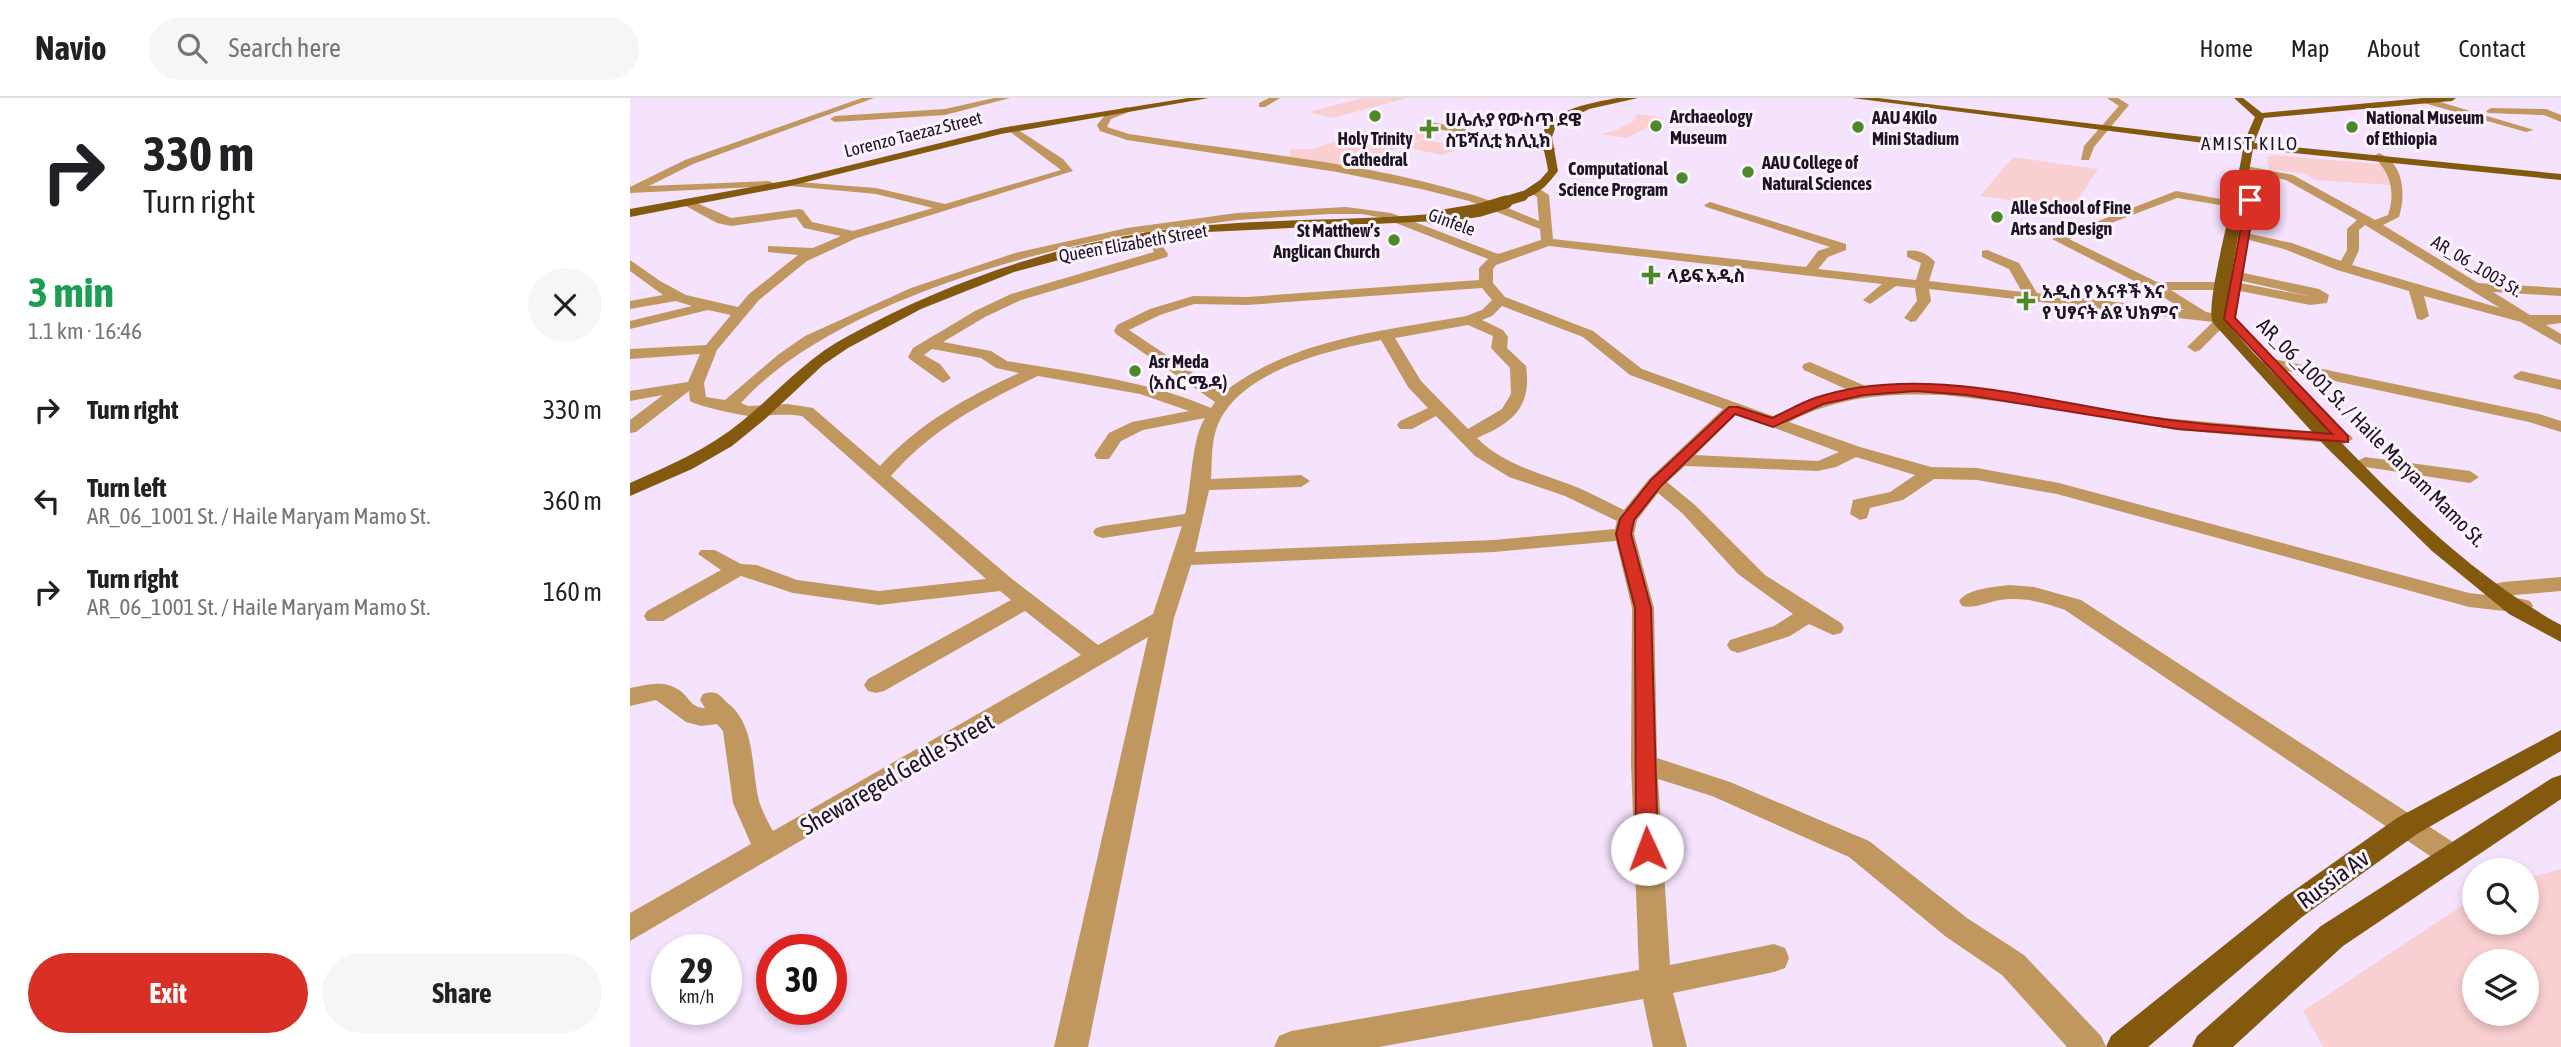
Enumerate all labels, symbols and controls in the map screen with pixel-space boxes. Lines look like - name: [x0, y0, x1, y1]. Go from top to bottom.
- search box: [149, 17, 639, 80]
- text: Navio: [35, 29, 107, 67]
- icon: search: [173, 29, 211, 67]
- text: Search here: [229, 33, 341, 63]
- text: Home: [2199, 35, 2253, 62]
- text: Map: [2291, 35, 2329, 62]
- text: About: [2367, 35, 2420, 62]
- text: Contact: [2458, 35, 2526, 62]
- place label: Archaeology Museum: [1669, 106, 1753, 148]
- street label: Lorenzo Taezaz Street: [842, 107, 984, 161]
- place label: AAU 4Kilo Mini Stadium: [1871, 107, 1959, 149]
- place label: National Museum of Ethiopia: [2366, 107, 2484, 149]
- marker: Holy Trinity Cathedral: [1367, 108, 1383, 124]
- place label: ሀሌሉያ የውስጥ ደዌ ስፔሻሊቲ ክሊኒክ: [1445, 109, 1582, 151]
- marker: Archaeology Museum: [1648, 118, 1664, 134]
- marker: ሀሌሉያ የውስጥ ደዌ ስፔሻሊቲ ክሊኒክ: [1419, 119, 1439, 139]
- marker: AAU 4Kilo Mini Stadium: [1850, 119, 1866, 135]
- marker: National Museum of Ethiopia: [2344, 119, 2360, 135]
- text: 330 m: [143, 125, 254, 181]
- icon: right: [28, 126, 119, 217]
- place label: Holy Trinity Cathedral: [1337, 128, 1413, 170]
- district label: AMIST KILO: [2201, 132, 2299, 154]
- place label: AAU College of Natural Sciences: [1761, 152, 1873, 194]
- place label: Computational Science Program: [1559, 158, 1668, 200]
- marker: AAU College of Natural Sciences: [1740, 164, 1756, 180]
- marker: Computational Science Program: [1674, 170, 1690, 186]
- pin: [2220, 170, 2280, 230]
- icon: arrive: [2231, 181, 2269, 219]
- text: Turn right: [143, 183, 256, 220]
- place label: Alle School of Fine Arts and Design: [2010, 197, 2131, 239]
- street label: Ginfele: [1426, 204, 1478, 240]
- marker: Alle School of Fine Arts and Design: [1989, 209, 2005, 225]
- street label: Queen Elizabeth Street: [1057, 220, 1209, 266]
- place label: St Matthew’s Anglican Church: [1272, 220, 1381, 262]
- street label: AR_06_1003 St.: [2428, 231, 2526, 301]
- marker: St Matthew’s Anglican Church: [1386, 232, 1402, 248]
- marker: ላይፍ አዲስ: [1641, 265, 1661, 285]
- place label: ላይፍ አዲስ: [1667, 265, 1745, 286]
- text: 3 min: [28, 268, 114, 316]
- button: close: [528, 268, 602, 342]
- place label: አዲስ የ እናቶች እና የ ህፃናት ልዩ ህክምና: [2042, 281, 2178, 323]
- marker: አዲስ የ እናቶች እና የ ህፃናት ልዩ ህክምና: [2016, 291, 2036, 311]
- street label: AR_06_1001 St. / Haile Maryam Mamo St.: [2253, 313, 2491, 551]
- text: 1.1 km · 16:46: [28, 318, 142, 344]
- place label: Asr Meda (አስር ሜዳ): [1148, 351, 1227, 393]
- marker: Asr Meda (አስር ሜዳ): [1127, 363, 1143, 379]
- icon: right: [28, 391, 66, 429]
- text: Turn right: [87, 395, 178, 425]
- text: 330 m: [543, 395, 602, 425]
- text: Turn left: [87, 473, 167, 503]
- icon: left: [28, 482, 66, 520]
- text: 360 m: [543, 486, 602, 516]
- text: AR_06_1001 St. / Haile Maryam Mamo St.: [87, 503, 430, 529]
- text: Turn right: [87, 564, 178, 594]
- icon: right: [28, 573, 66, 611]
- text: 160 m: [543, 577, 602, 607]
- text: AR_06_1001 St. / Haile Maryam Mamo St.: [87, 594, 430, 620]
- street label: Shewareged Gedle Street: [796, 708, 999, 840]
- position arrow: [1610, 812, 1684, 886]
- street label: Russia Av: [2292, 844, 2374, 914]
- map controls: [2462, 858, 2539, 1026]
- button: search: [2462, 858, 2539, 935]
- speed limit sign: 30: [756, 934, 847, 1025]
- button: layers: [2462, 949, 2539, 1026]
- text: 29: [680, 950, 713, 990]
- button: Exit: [28, 953, 308, 1033]
- button: Share: [322, 953, 602, 1033]
- text: km/h: [679, 986, 714, 1007]

